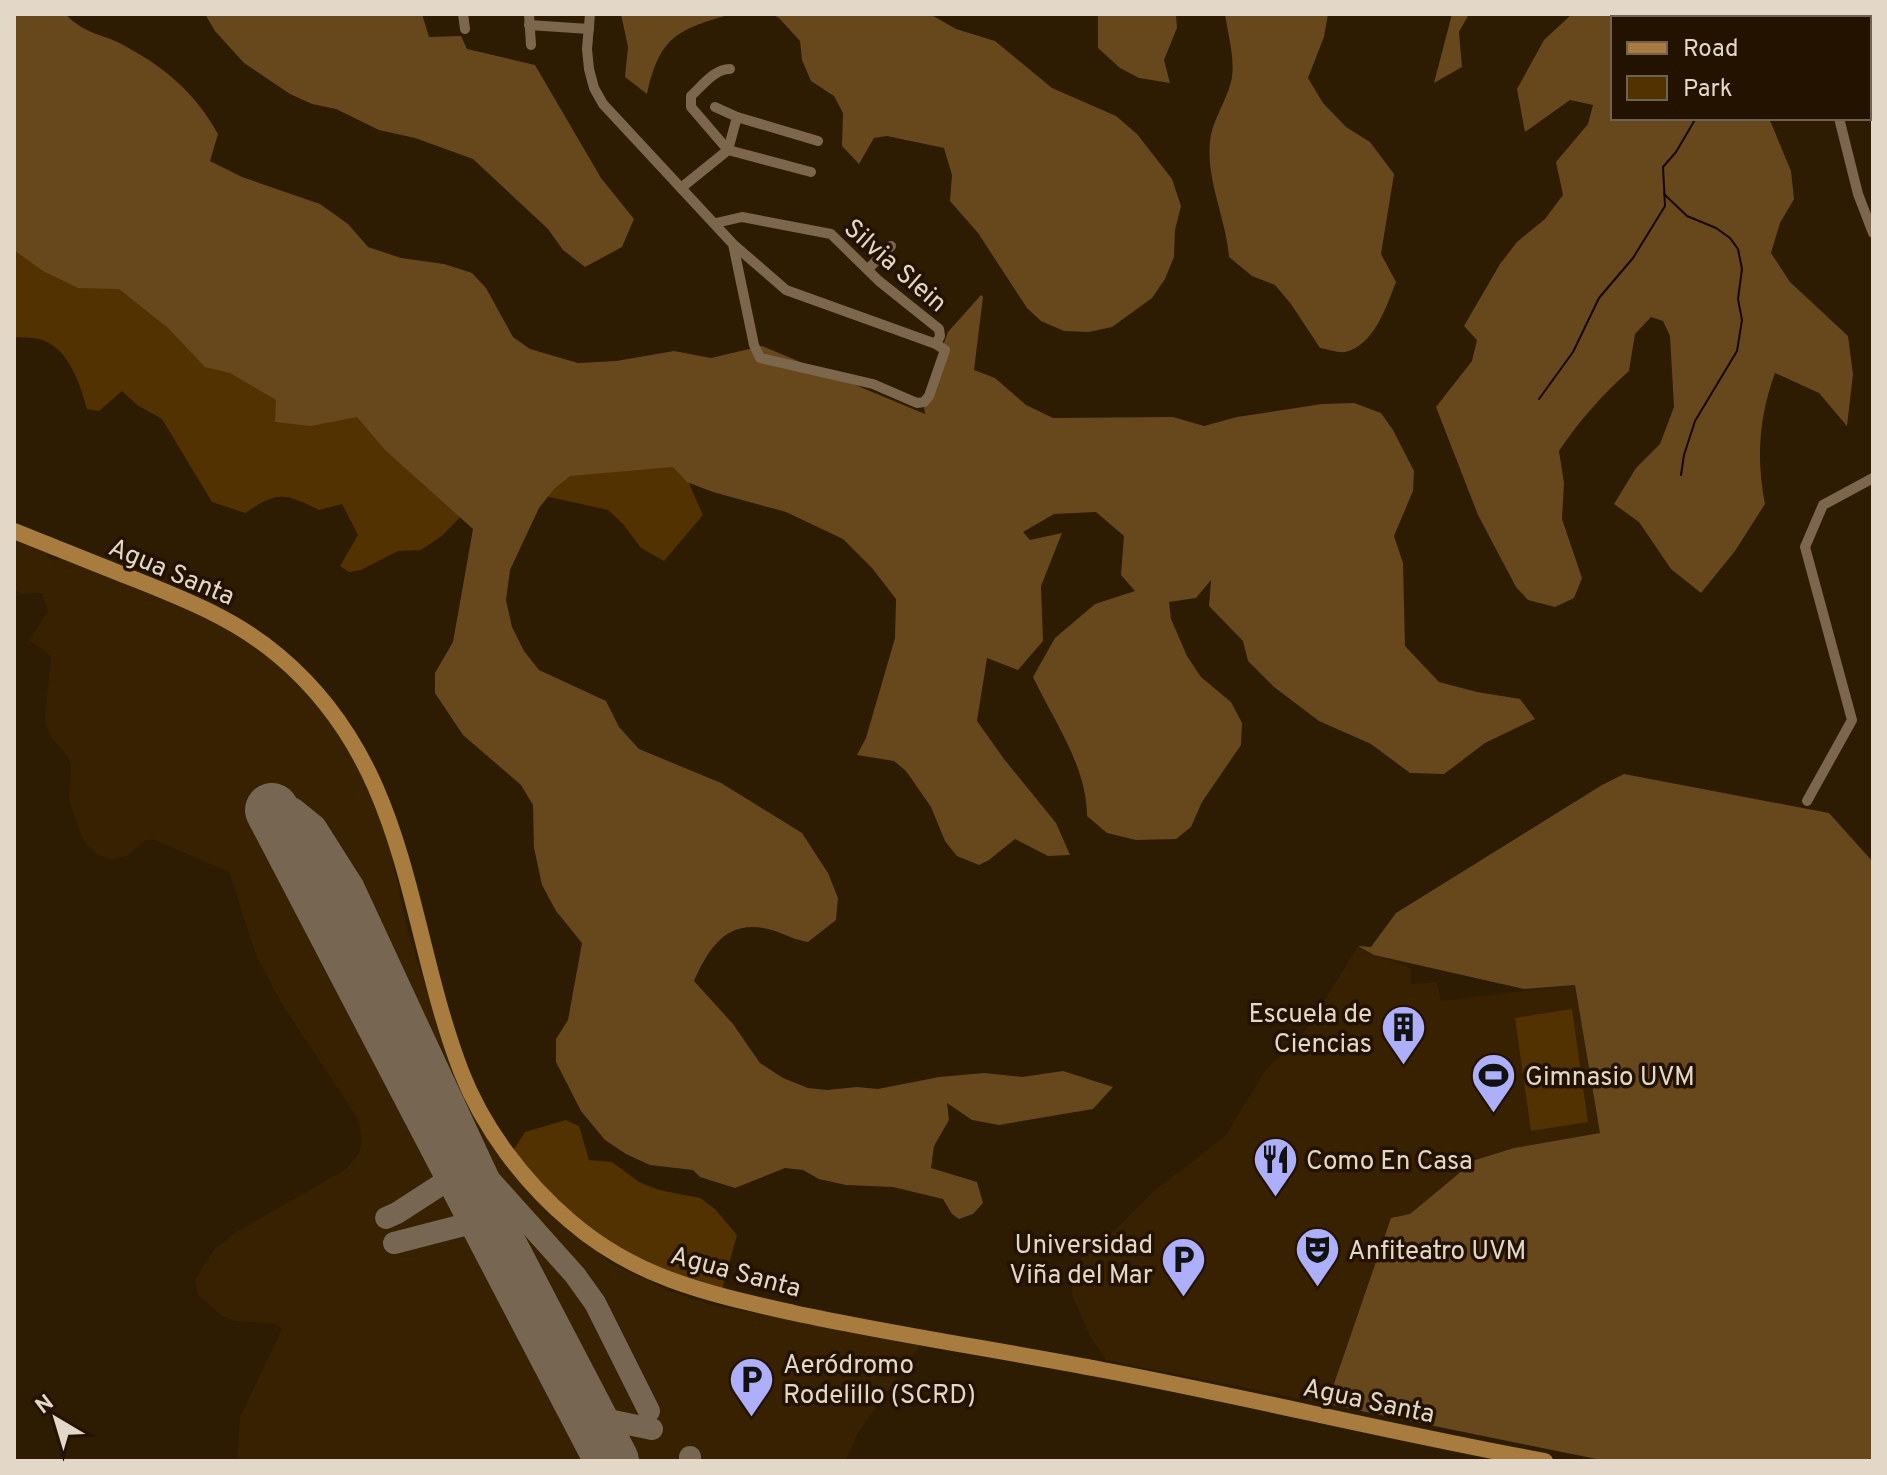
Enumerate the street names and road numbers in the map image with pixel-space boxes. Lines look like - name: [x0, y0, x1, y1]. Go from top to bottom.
- street label: Silvia Slein: [836, 213, 953, 321]
- street label: Agua Santa: [103, 532, 239, 615]
- street label: Agua Santa: [667, 1240, 804, 1307]
- street label: Agua Santa: [1300, 1372, 1437, 1432]

